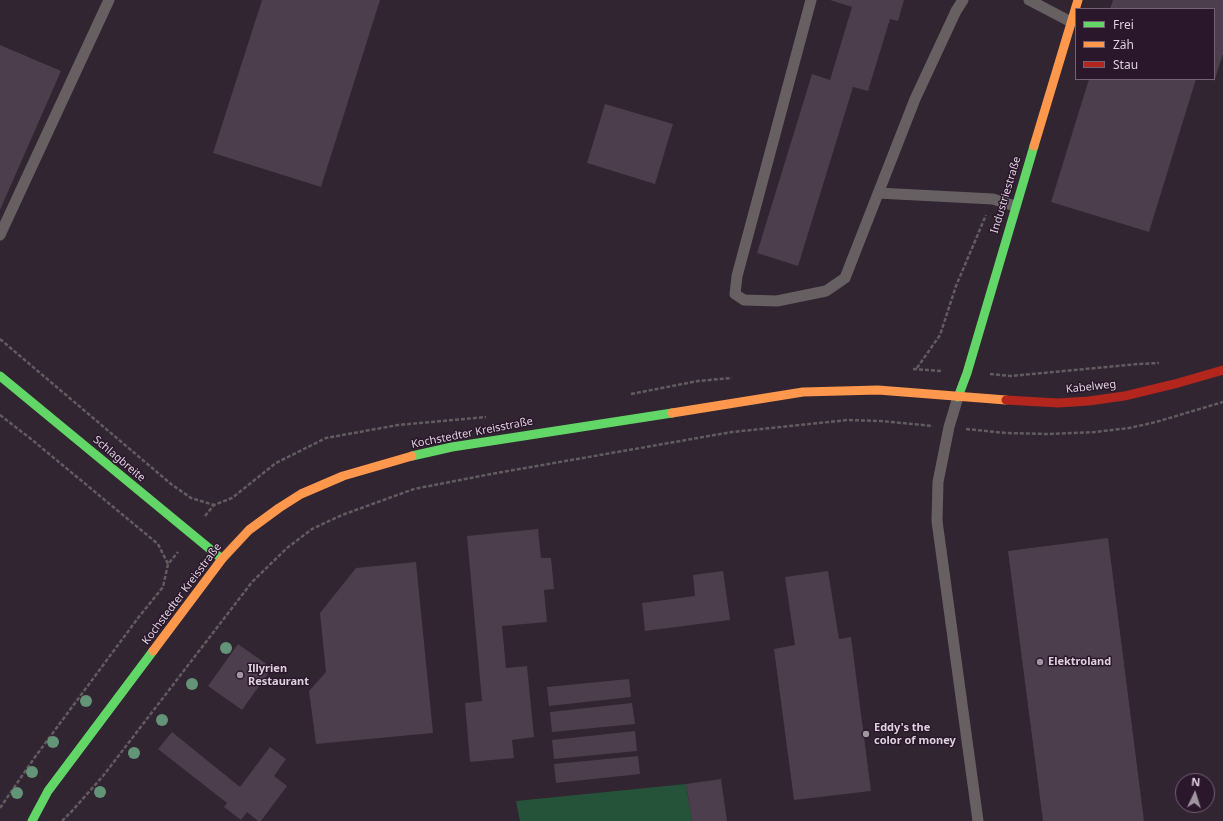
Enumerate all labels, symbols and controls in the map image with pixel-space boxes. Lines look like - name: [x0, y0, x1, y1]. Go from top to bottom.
- legend: [1075, 8, 1215, 80]
- text: Frei: [1113, 16, 1134, 33]
- text: Zäh: [1113, 36, 1134, 53]
- text: Stau: [1113, 56, 1138, 73]
- street label: Industriestraße: [988, 155, 1024, 235]
- street label: Kabelweg: [1065, 378, 1117, 396]
- street label: Kochstedter Kreisstraße: [410, 415, 534, 451]
- street label: Schlagbreite: [90, 433, 148, 485]
- street label: Kochstedter Kreisstraße: [140, 541, 224, 647]
- place label: Elektroland: [1048, 655, 1111, 669]
- marker: Elektroland: [1035, 657, 1045, 667]
- place label: Illyrien Restaurant: [248, 662, 309, 688]
- marker: Illyrien Restaurant: [235, 670, 245, 680]
- place label: Eddy's the color of money: [874, 721, 956, 747]
- marker: Eddy's the color of money: [861, 729, 871, 739]
- north arrow: [1175, 773, 1215, 813]
- text: N: [1191, 774, 1201, 789]

